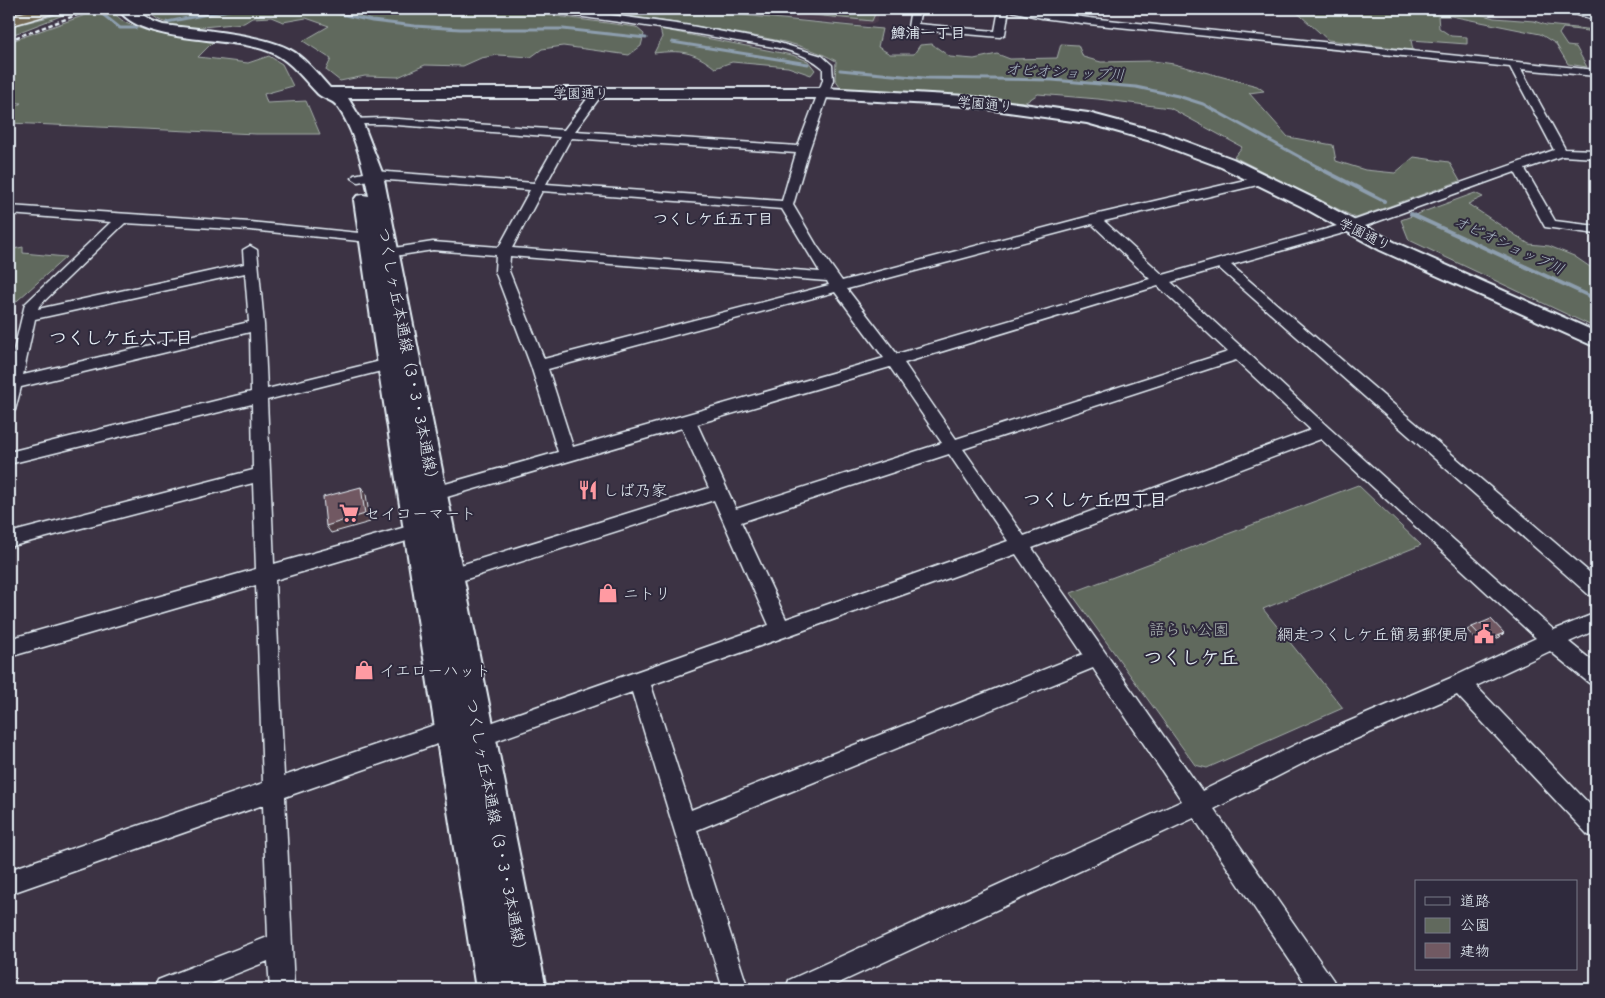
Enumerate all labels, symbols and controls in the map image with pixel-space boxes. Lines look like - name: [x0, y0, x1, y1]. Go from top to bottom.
- district label: 鱒浦一丁目: [890, 24, 966, 42]
- water label: オビオショップ川: [1005, 60, 1125, 84]
- street label: 学園通り: [553, 85, 609, 102]
- street label: 学園通り: [956, 93, 1014, 116]
- district label: つくしケ丘五丁目: [653, 210, 773, 228]
- water label: オビオショップ川: [1451, 212, 1567, 278]
- street label: 学園通り: [1336, 214, 1394, 255]
- street label: つくしヶ丘本通線（3・3・3本通線）: [374, 226, 442, 489]
- district label: つくしケ丘六丁目: [49, 328, 193, 349]
- restaurant icon: しば乃家: [577, 479, 599, 501]
- place label: しば乃家: [603, 482, 667, 500]
- district label: つくしケ丘四丁目: [1023, 490, 1167, 511]
- supermarket icon: セイコーマート: [338, 502, 360, 524]
- place label: セイコーマート: [364, 505, 476, 523]
- shop icon: ニトリ: [597, 582, 619, 604]
- place label: ニトリ: [623, 585, 671, 603]
- park label: 語らい公園: [1149, 621, 1229, 639]
- public building icon: 網走つくしケ丘簡易郵便局: [1473, 623, 1495, 645]
- place label: 網走つくしケ丘簡易郵便局: [1277, 626, 1469, 644]
- district label: つくしケ丘: [1143, 647, 1239, 669]
- shop icon: イエローハット: [353, 659, 375, 681]
- place label: イエローハット: [379, 662, 491, 680]
- street label: つくしヶ丘本通線（3・3・3本通線）: [462, 697, 530, 960]
- legend: [1415, 880, 1578, 970]
- text: 道路: [1460, 892, 1490, 910]
- text: 公園: [1460, 916, 1490, 934]
- text: 建物: [1460, 942, 1490, 960]

